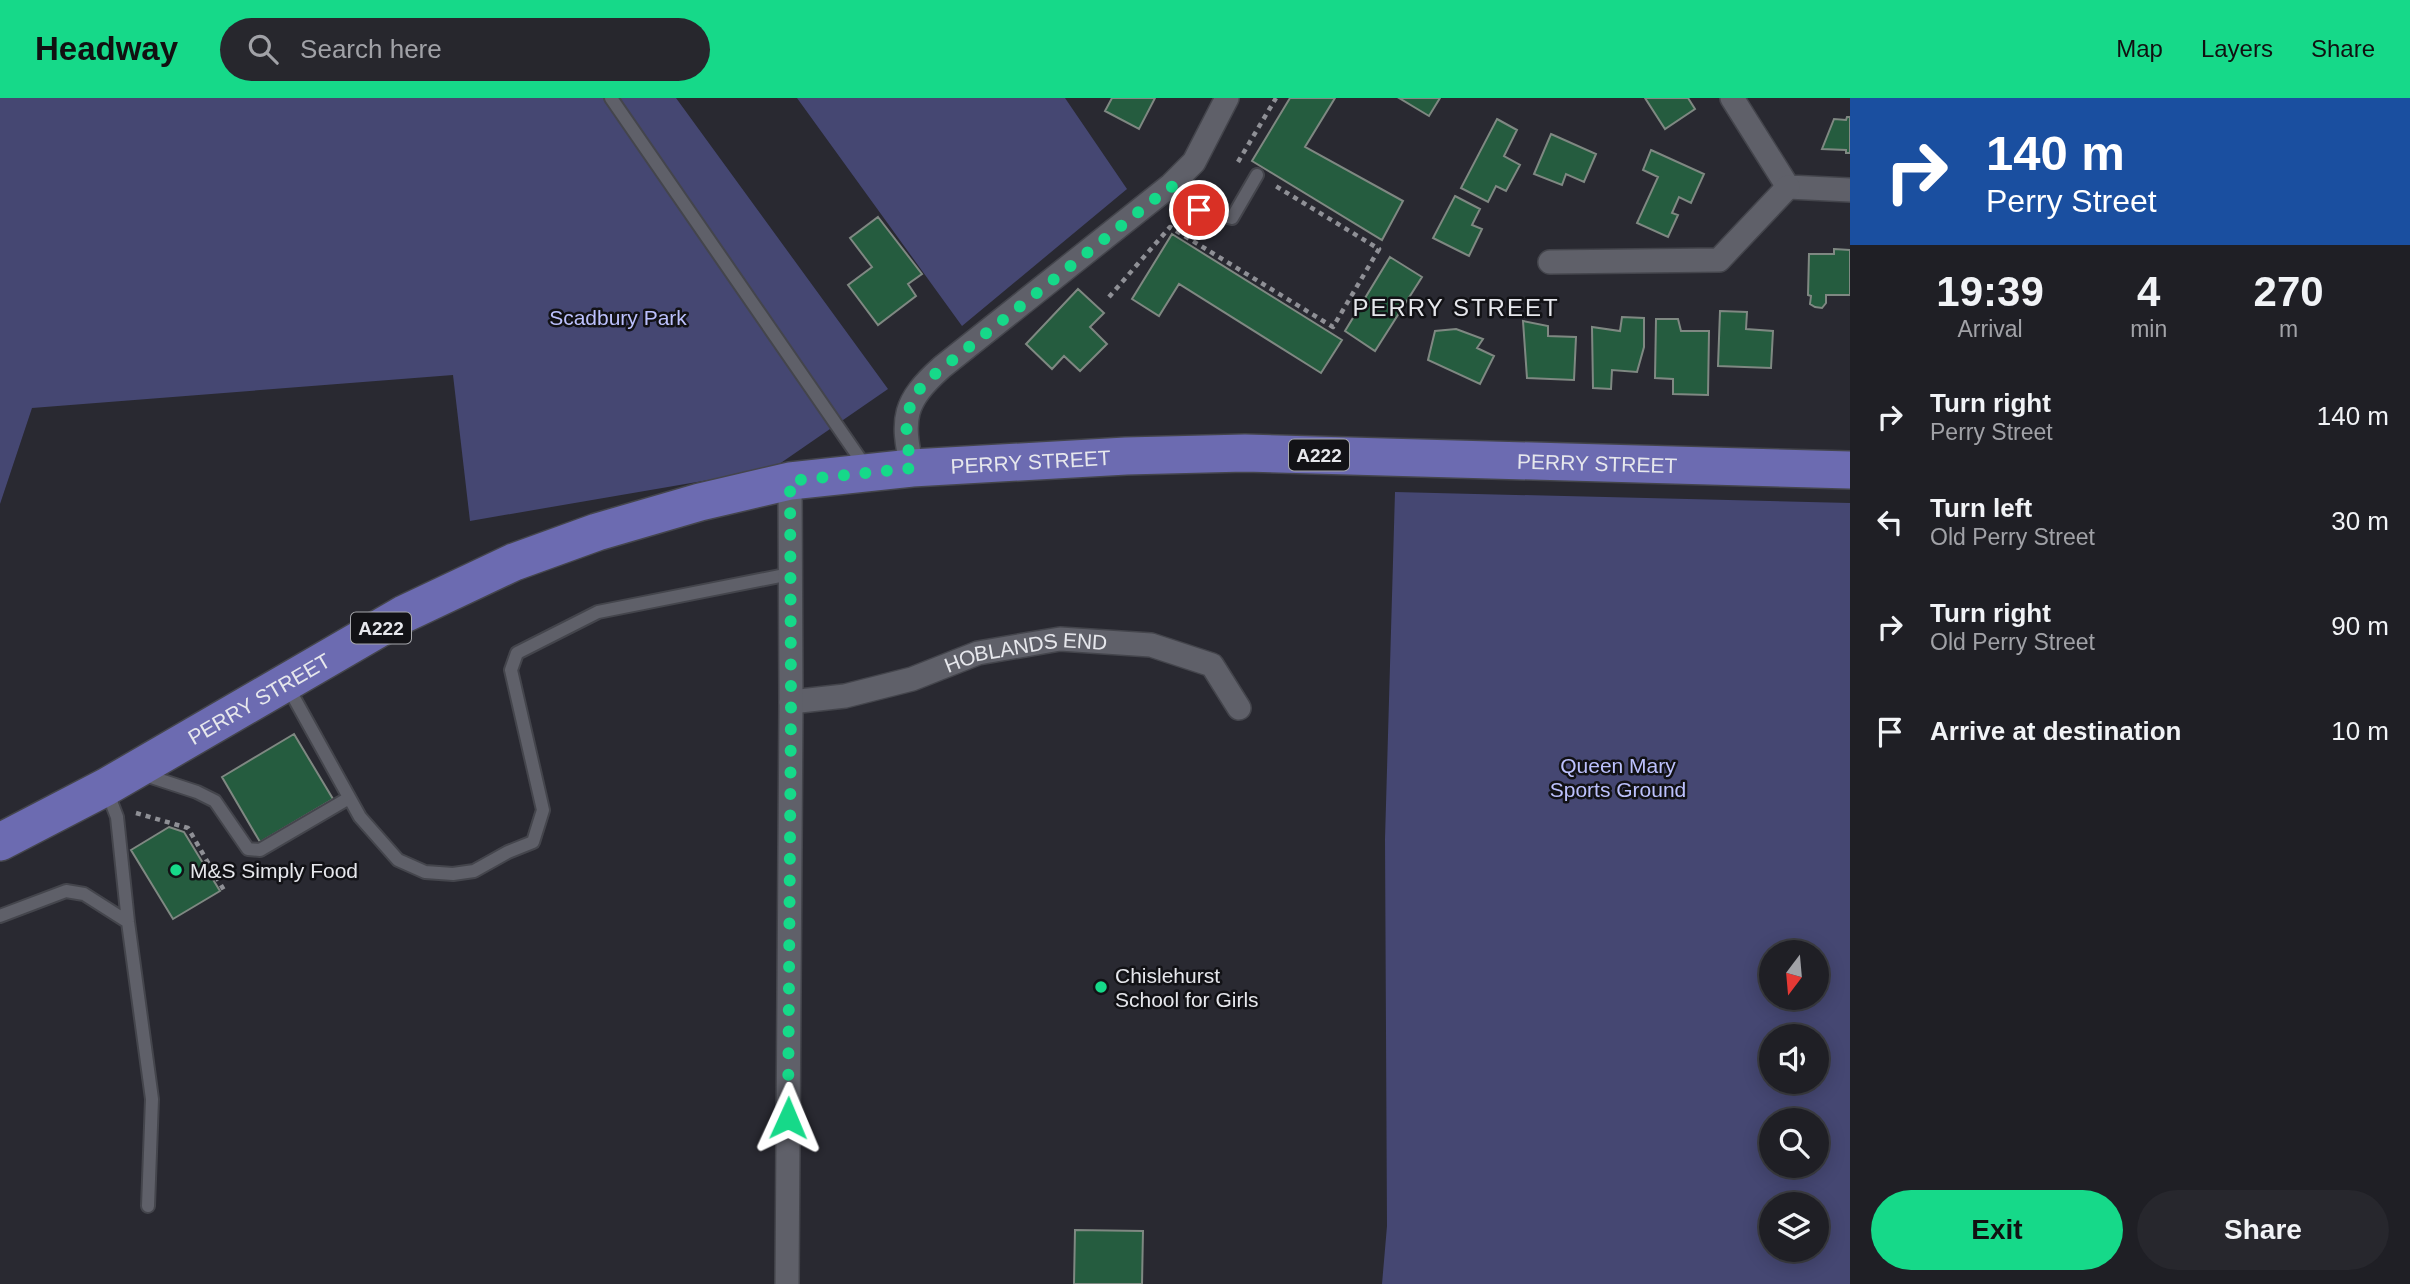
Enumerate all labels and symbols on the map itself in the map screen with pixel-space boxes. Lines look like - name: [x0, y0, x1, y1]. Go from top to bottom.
- pin: [1169, 180, 1229, 240]
- district label: PERRY STREET: [1352, 294, 1560, 321]
- park label: Scadbury Park: [549, 306, 687, 329]
- road number: A222: [1289, 440, 1349, 470]
- street label: PERRY STREET: [950, 445, 1111, 477]
- street label: PERRY STREET: [1517, 449, 1678, 477]
- road number: A222: [351, 612, 411, 643]
- street label: HOBLANDS END: [941, 627, 1108, 677]
- street label: PERRY STREET: [184, 648, 334, 749]
- park label: Queen Mary Sports Ground: [1550, 754, 1686, 801]
- place label: M&S Simply Food: [190, 859, 358, 882]
- marker: M&S Simply Food: [168, 862, 184, 878]
- north arrow: [1759, 940, 1829, 1010]
- place label: Chislehurst School for Girls: [1115, 964, 1259, 1011]
- marker: Chislehurst School for Girls: [1093, 979, 1109, 995]
- position arrow: [751, 1081, 825, 1155]

